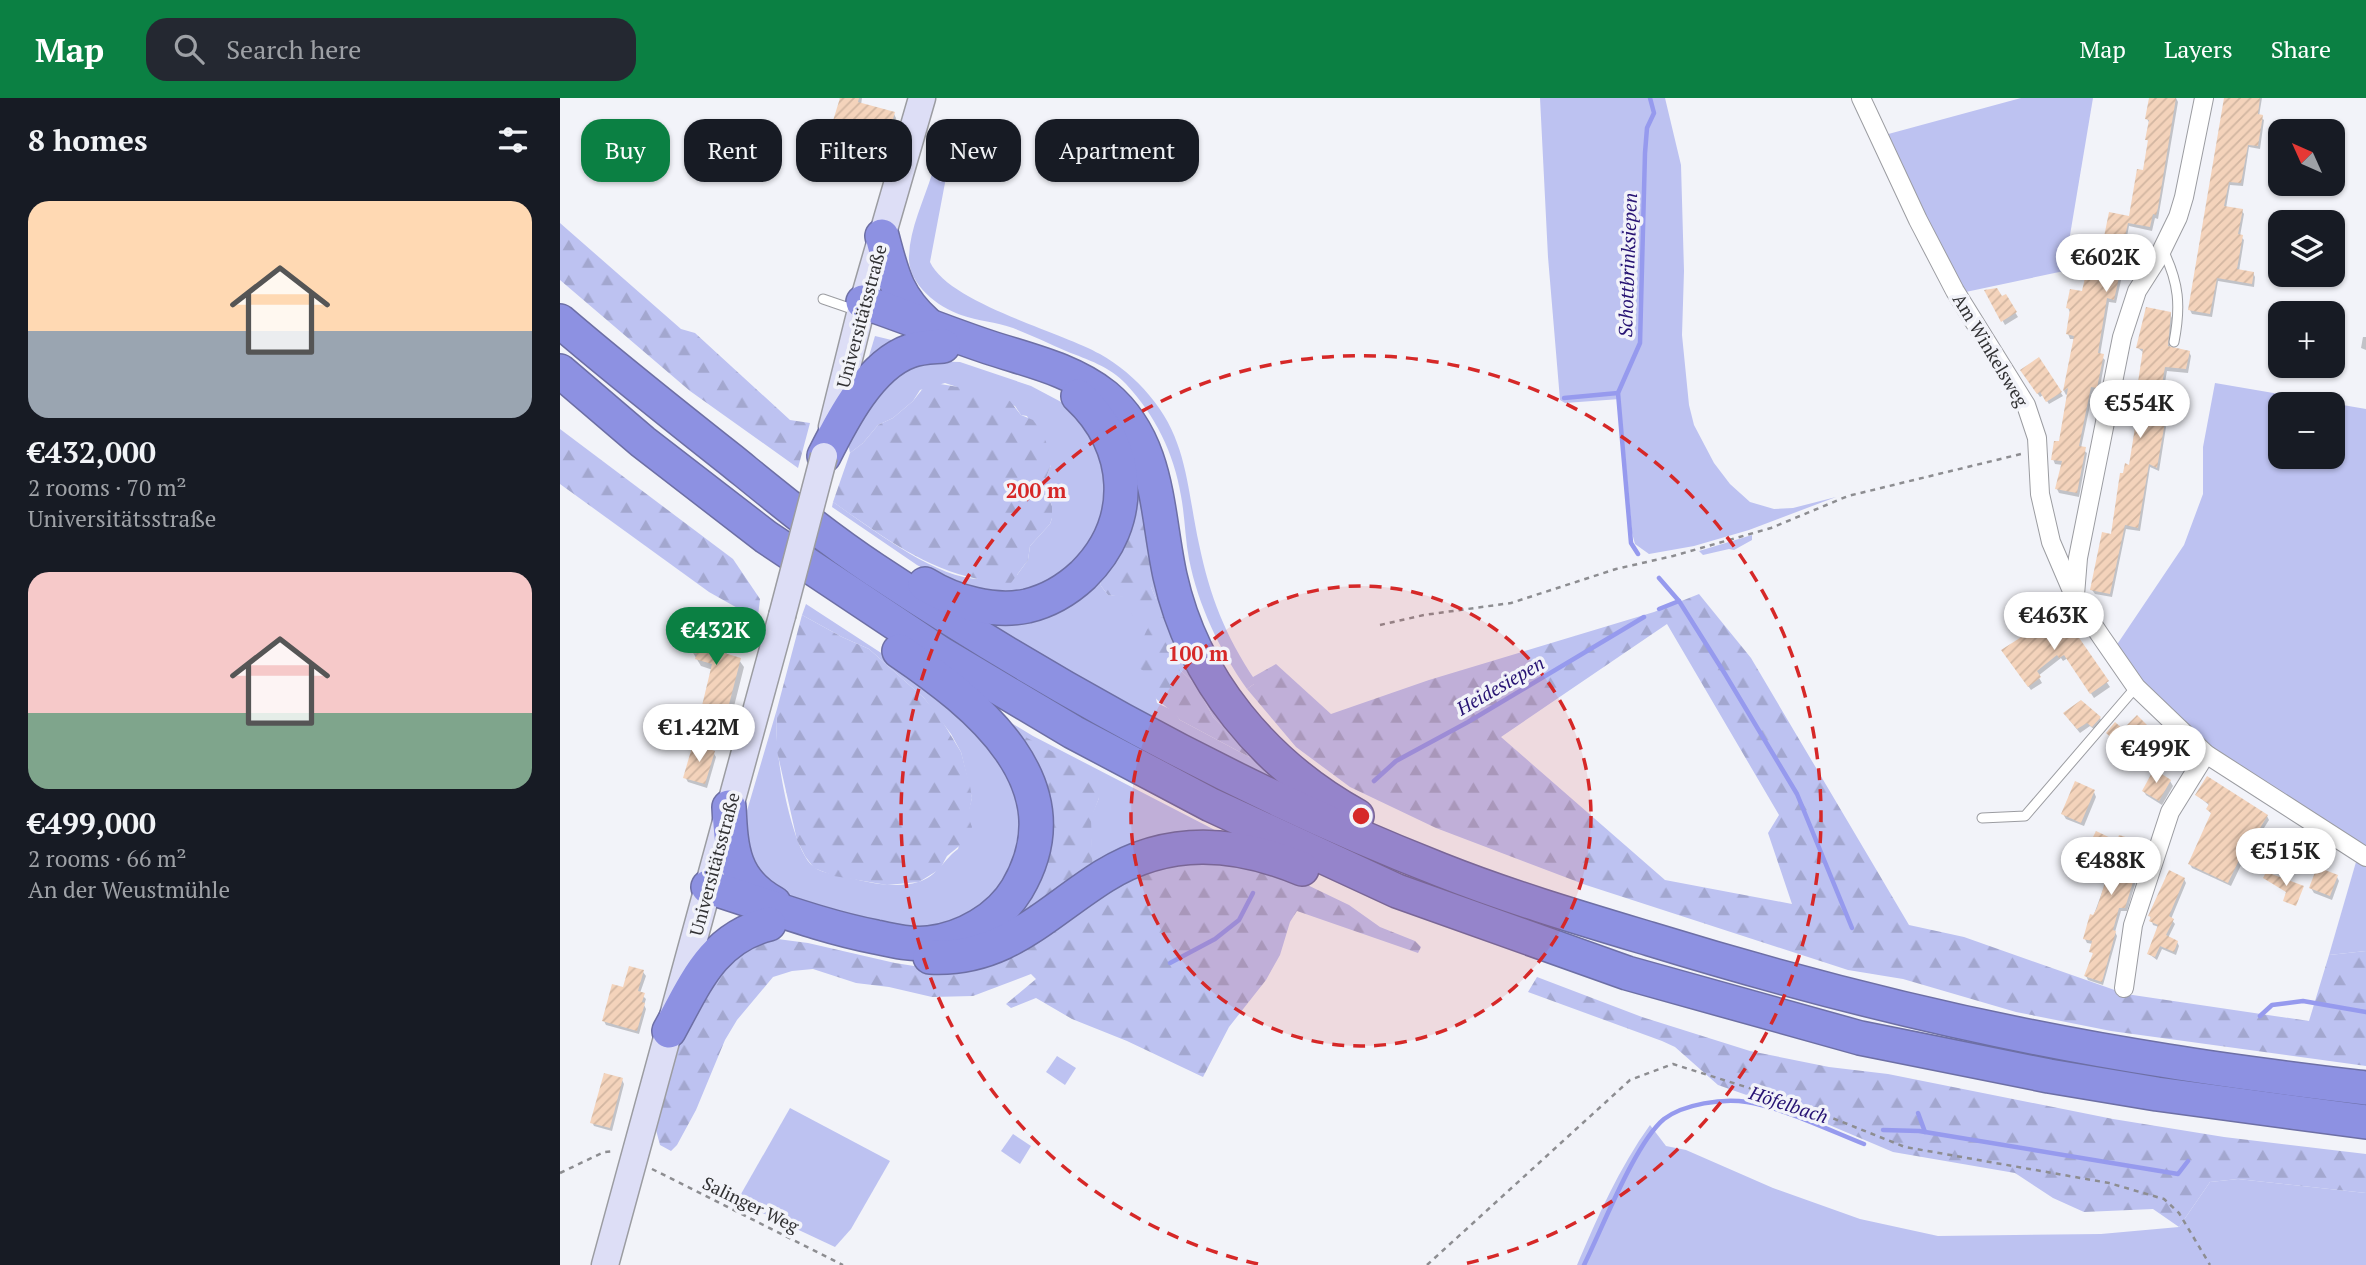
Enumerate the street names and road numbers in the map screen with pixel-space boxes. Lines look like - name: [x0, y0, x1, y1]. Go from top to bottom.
- street label: Universitätsstraße: [830, 242, 892, 390]
- street label: Am Winkelsweg: [1948, 289, 2034, 411]
- street label: Universitätsstraße: [683, 790, 745, 938]
- street label: Salinger Weg: [699, 1170, 804, 1238]

